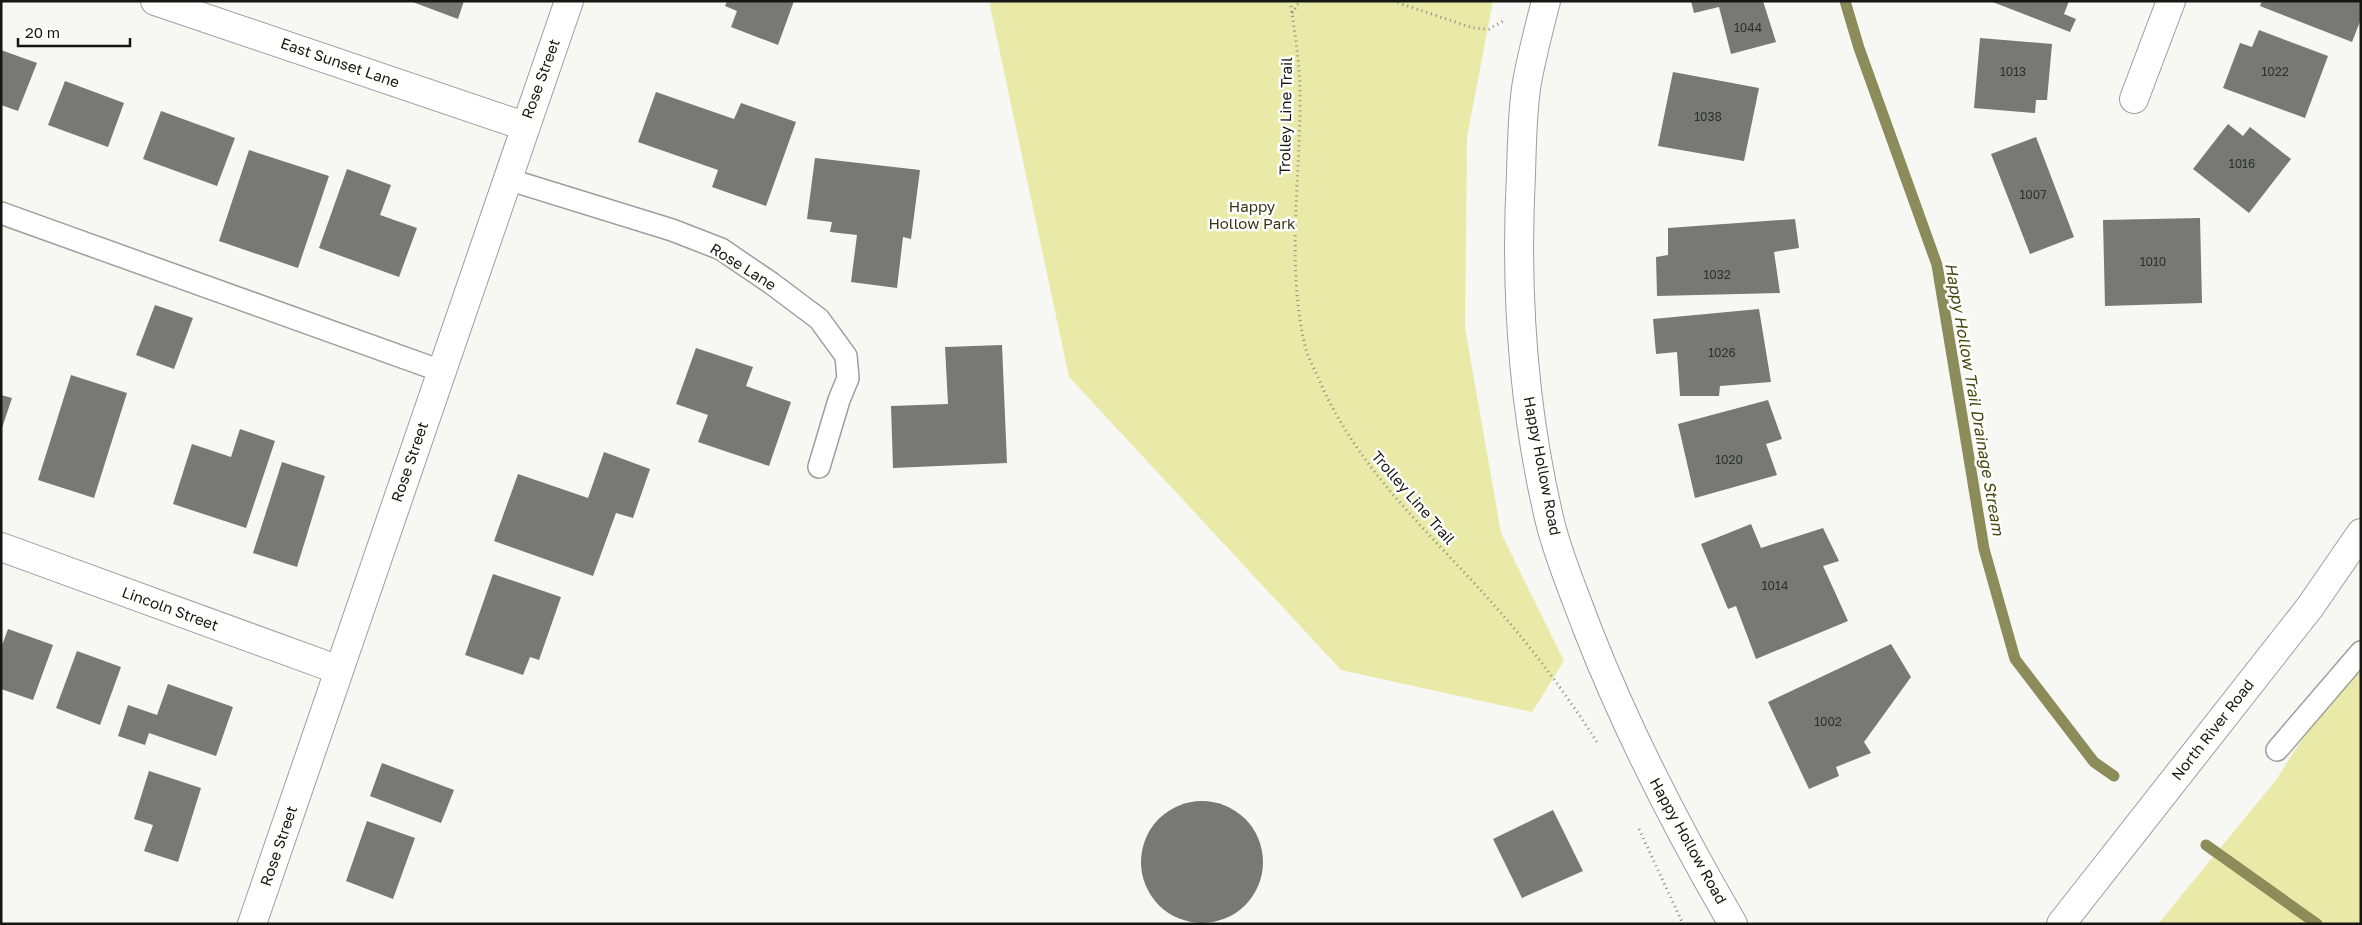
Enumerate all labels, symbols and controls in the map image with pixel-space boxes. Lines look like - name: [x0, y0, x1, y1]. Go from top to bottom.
- scale bar: [18, 15, 130, 47]
- house number: 1044: [1734, 20, 1762, 35]
- text: 20 m: [25, 23, 60, 41]
- street label: East Sunset Lane: [278, 33, 402, 91]
- street label: Rose Street: [517, 36, 563, 121]
- street label: Trolley Line Trail: [1275, 57, 1295, 175]
- house number: 1013: [2000, 64, 2026, 79]
- house number: 1022: [2261, 64, 2289, 79]
- house number: 1038: [1694, 109, 1722, 124]
- house number: 1016: [2229, 156, 2255, 171]
- house number: 1007: [2019, 187, 2047, 202]
- park label: Happy Hollow Park: [1208, 197, 1296, 232]
- street label: Rose Lane: [707, 239, 780, 294]
- house number: 1010: [2140, 254, 2166, 269]
- water label: Happy Hollow Trail Drainage Stream: [1941, 261, 2009, 538]
- house number: 1032: [1703, 267, 1731, 282]
- house number: 1026: [1708, 345, 1736, 360]
- street label: Happy Hollow Road: [1521, 395, 1565, 537]
- street label: Rose Street: [387, 419, 431, 504]
- street label: Trolley Line Trail: [1368, 447, 1459, 548]
- house number: 1020: [1715, 452, 1743, 467]
- house number: 1014: [1762, 578, 1788, 593]
- street label: Lincoln Street: [120, 582, 221, 634]
- street label: North River Road: [2167, 675, 2257, 783]
- house number: 1002: [1814, 714, 1842, 729]
- street label: Happy Hollow Road: [1647, 774, 1731, 907]
- street label: Rose Street: [256, 803, 300, 888]

